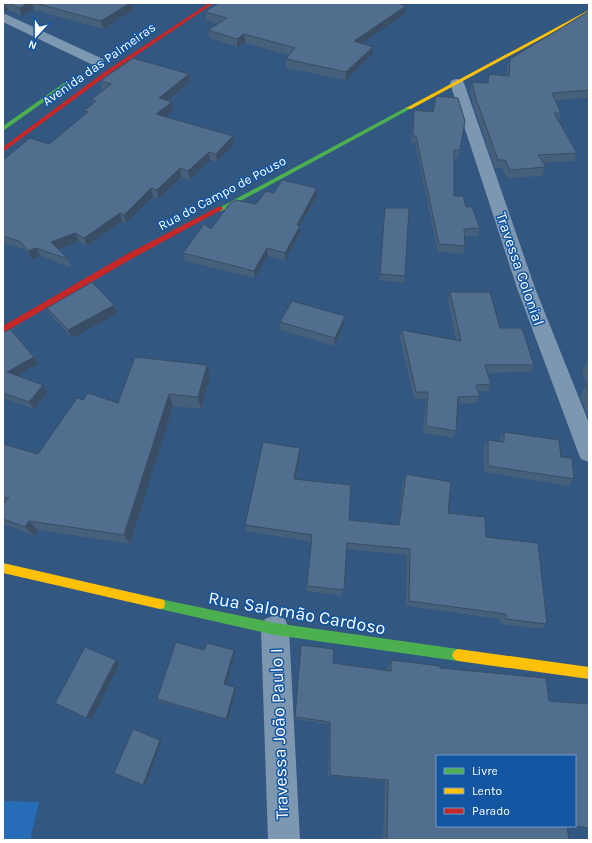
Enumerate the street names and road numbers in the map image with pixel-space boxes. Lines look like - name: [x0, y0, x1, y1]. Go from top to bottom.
- street label: Avenida das Palmeiras: [40, 19, 158, 109]
- street label: Rua do Campo de Pouso: [156, 153, 288, 233]
- street label: Travessa Colonial: [492, 210, 548, 328]
- street label: Rua Salomão Cardoso: [207, 587, 387, 639]
- street label: Travessa João Paulo I: [265, 648, 293, 820]

